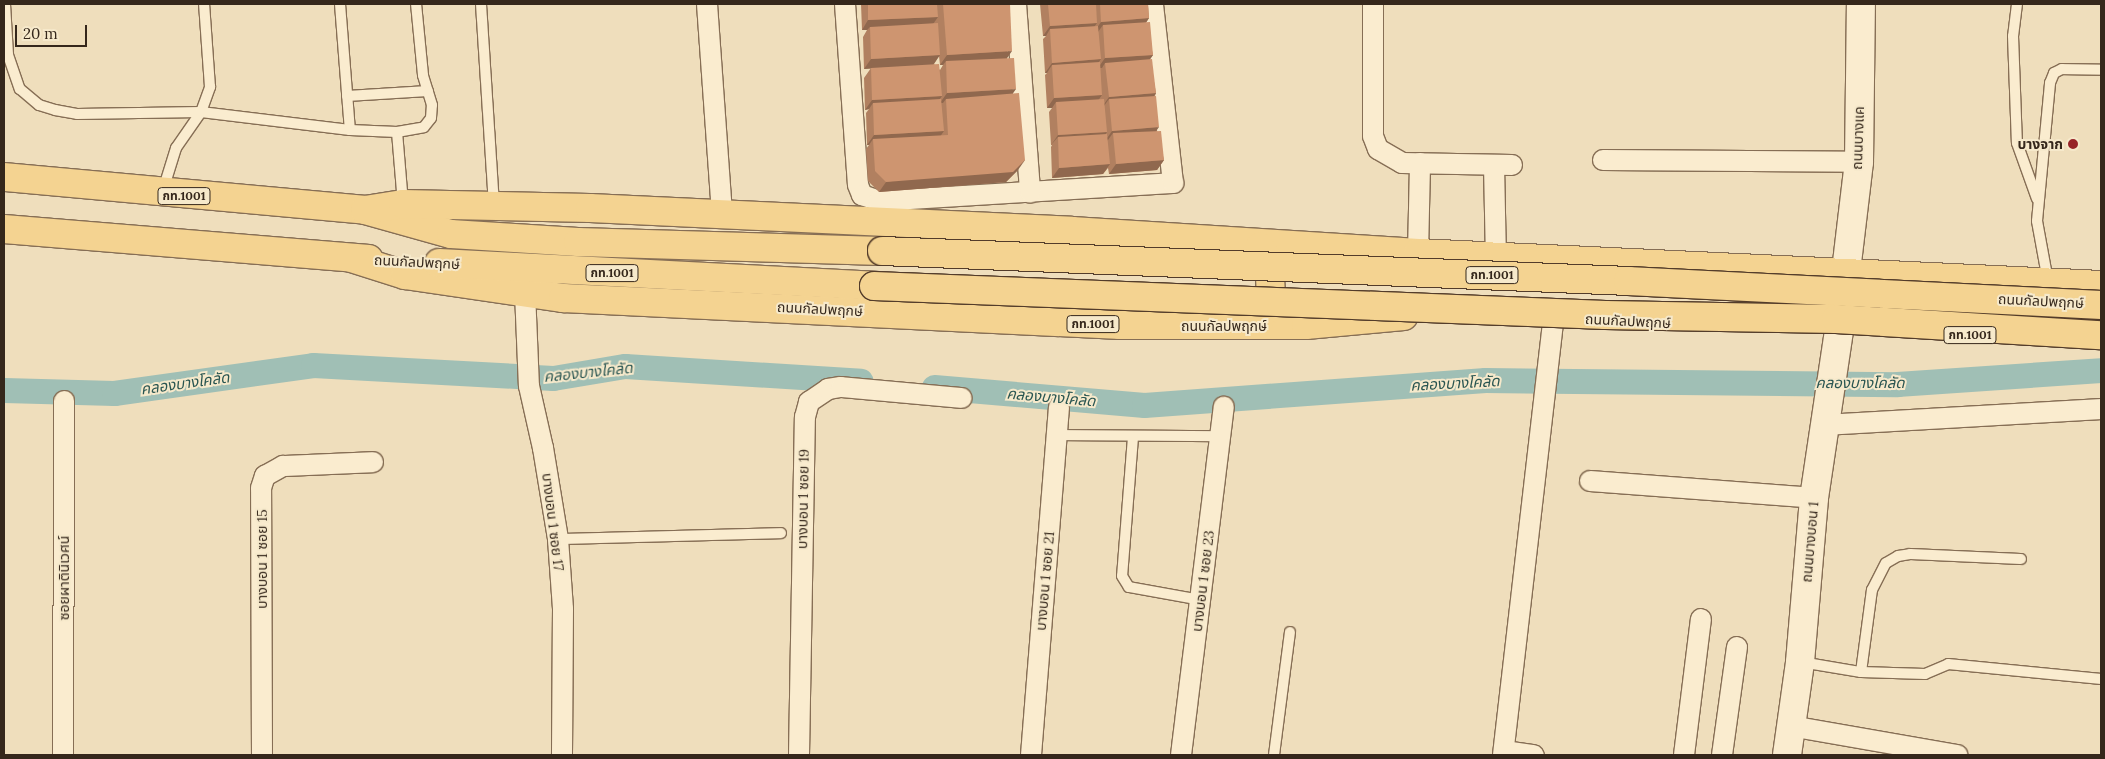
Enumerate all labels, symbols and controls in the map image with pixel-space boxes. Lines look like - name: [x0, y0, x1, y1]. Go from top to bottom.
- scale bar: [18, 15, 90, 47]
- text: 20 m: [23, 24, 58, 43]
- street label: ถนนบางแค: [1848, 106, 1868, 170]
- place label: บางจาก: [2017, 136, 2063, 152]
- marker: บางจาก: [2067, 138, 2079, 150]
- road number: กท.1001: [156, 187, 212, 206]
- street label: ถนนกัลปพฤกษ์: [374, 251, 460, 273]
- road number: กท.1001: [584, 264, 640, 282]
- road number: กท.1001: [1464, 266, 1520, 284]
- street label: ถนนกัลปพฤกษ์: [1998, 290, 2084, 312]
- street label: ถนนกัลปพฤกษ์: [777, 298, 863, 320]
- street label: ถนนกัลปพฤกษ์: [1585, 310, 1671, 332]
- road number: กท.1001: [1066, 314, 1120, 334]
- street label: ถนนกัลปพฤกษ์: [1181, 318, 1267, 334]
- road number: กท.1001: [1942, 326, 1998, 344]
- water label: คลองบางโคลัด: [543, 358, 633, 386]
- water label: คลองบางโคลัด: [140, 368, 230, 398]
- water label: คลองบางโคลัด: [1410, 372, 1500, 394]
- water label: คลองบางโคลัด: [1815, 374, 1905, 392]
- water label: คลองบางโคลัด: [1006, 384, 1096, 410]
- street label: บางบอน 1 ซอย 19: [794, 449, 812, 549]
- street label: บางบอน 1 ซอย 17: [539, 472, 567, 572]
- street label: ถนนบางบอน 1: [1798, 501, 1822, 583]
- street label: บางบอน 1 ซอย 15: [254, 509, 270, 609]
- street label: บางบอน 1 ซอย 23: [1188, 529, 1218, 633]
- street label: บางบอน 1 ซอย 21: [1032, 531, 1058, 631]
- street label: ซอยผาตินิเวศน์: [56, 536, 72, 620]

